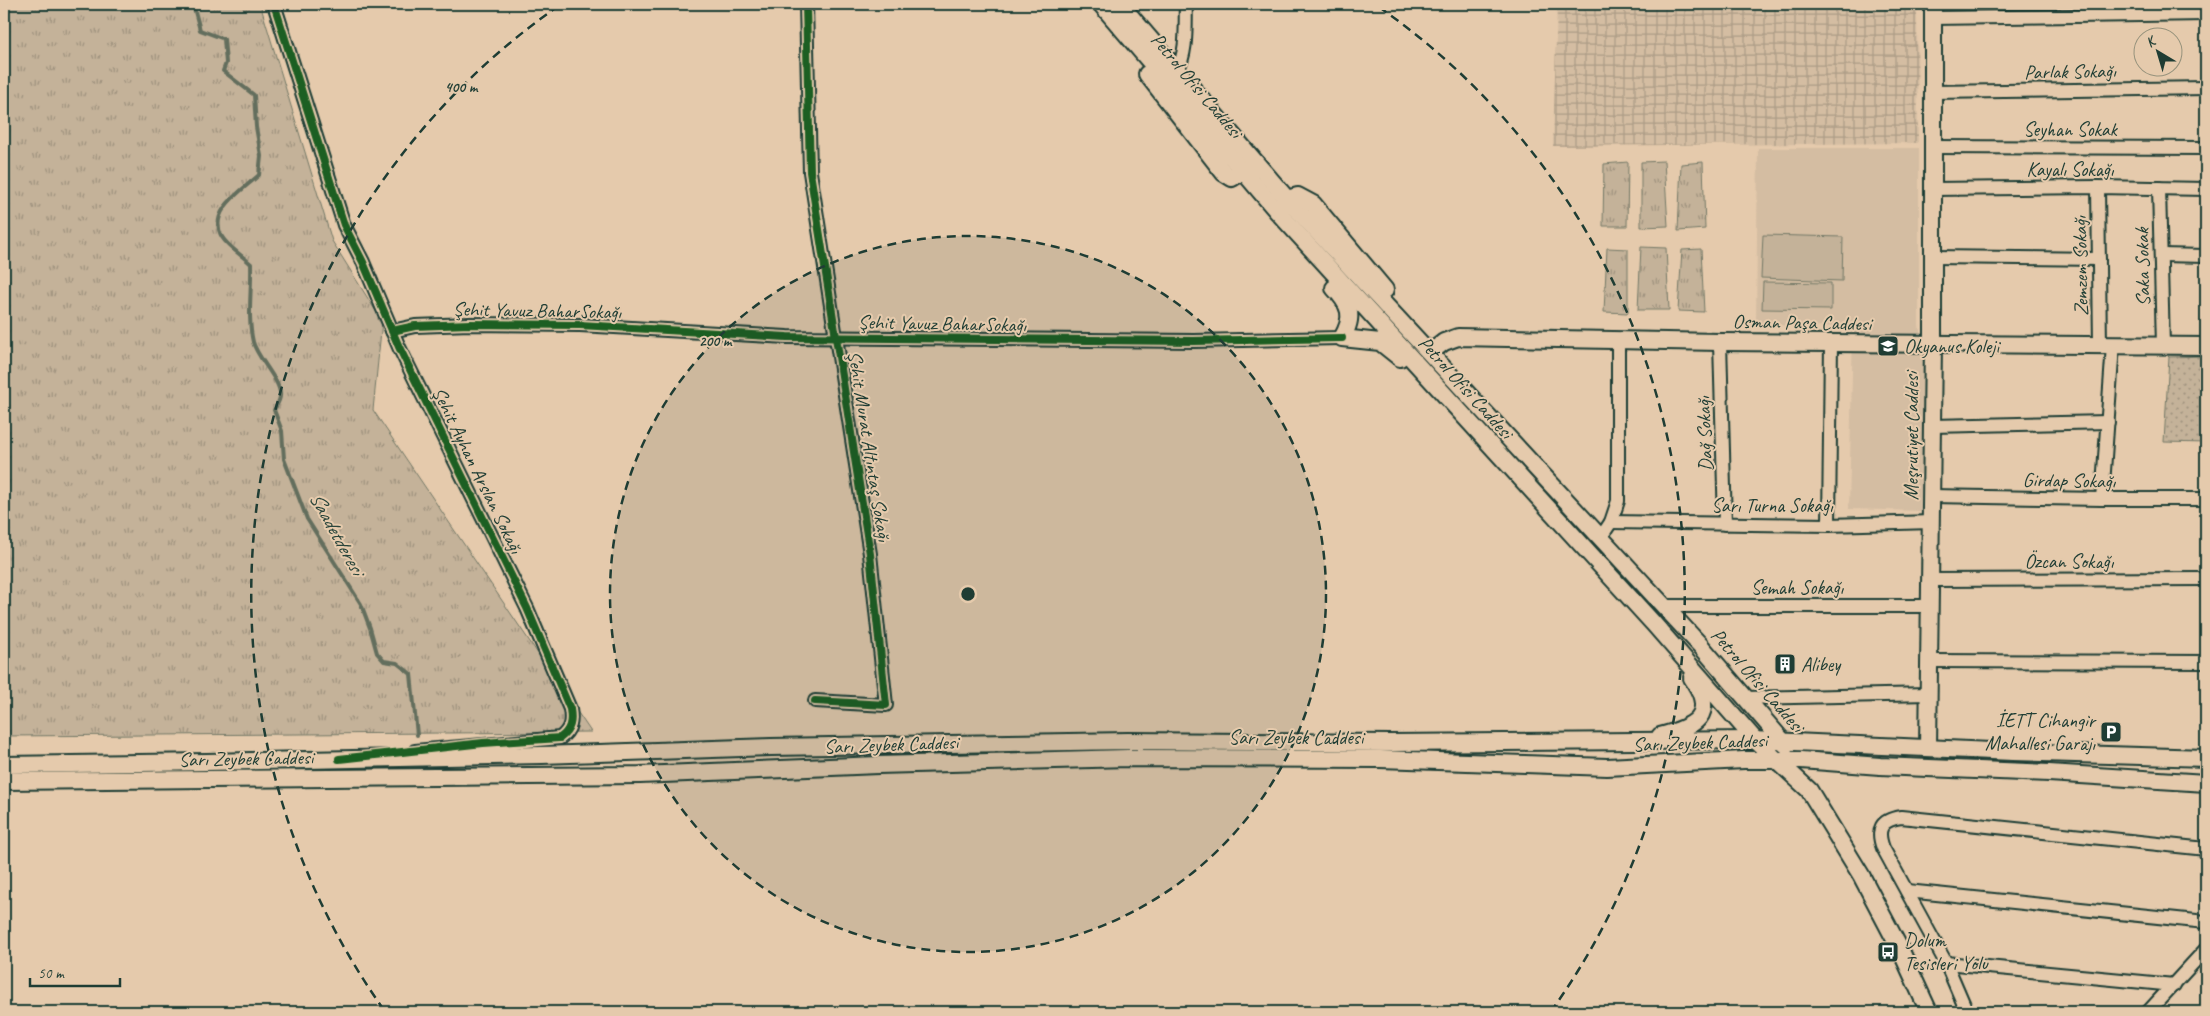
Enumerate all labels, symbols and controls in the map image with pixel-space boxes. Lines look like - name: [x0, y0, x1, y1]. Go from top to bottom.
- street label: Petrol Ofisi Caddesi: [1145, 28, 1249, 145]
- north arrow: [2132, 28, 2182, 78]
- text: K: [2142, 31, 2161, 51]
- street label: Parlak Sokağı: [2024, 58, 2117, 85]
- text: 400 m: [445, 78, 479, 97]
- street label: Seyhan Sokak: [2023, 117, 2119, 142]
- street label: Kayalı Sokağı: [2026, 157, 2115, 182]
- street label: Zemzem Sokağı: [2067, 215, 2094, 316]
- street label: Saka Sokak: [2129, 226, 2156, 306]
- street label: Şehit Yavuz BaharSokağı: [453, 297, 623, 324]
- street label: Osman Paşa Caddesi: [1732, 309, 1874, 336]
- street label: Şehit Yavuz BaharSokağı: [858, 310, 1028, 337]
- street label: Petrol Ofisi Caddesi: [1413, 331, 1520, 446]
- text: 200 m: [699, 332, 733, 351]
- school or university icon: Okyanus Koleji: [1876, 334, 1900, 358]
- place label: Okyanus Koleji: [1904, 334, 2001, 359]
- street label: Şehit Murat Altıntaş Sokağı: [842, 349, 897, 544]
- street label: Meşrutiyet Caddesi: [1899, 370, 1924, 500]
- street label: Şehit Ayhan Arslan Sokağı: [426, 383, 529, 559]
- street label: Dağ Sokağı: [1691, 395, 1718, 472]
- street label: Girdap Sokağı: [2022, 467, 2117, 494]
- water label: Saadetderesi: [304, 487, 373, 583]
- street label: Sarı Turna Sokağı: [1711, 493, 1834, 518]
- street label: Özcan Sokağı: [2025, 549, 2115, 574]
- street label: Semah Sokağı: [1751, 575, 1845, 600]
- centre of rings: [959, 585, 977, 603]
- street label: Petrol Ofisi Caddesi: [1706, 623, 1811, 739]
- building icon: Alibey: [1773, 652, 1797, 676]
- place label: Alibey: [1801, 652, 1842, 677]
- place label: İETT Cihangir Mahallesi Garajı: [1985, 708, 2097, 756]
- parking icon: İETT Cihangir Mahallesi Garajı: [2099, 720, 2123, 744]
- street label: Sarı Zeybek Caddesi: [1229, 725, 1366, 750]
- street label: Sarı Zeybek Caddesi: [1632, 728, 1770, 757]
- street label: Sarı Zeybek Caddesi: [823, 730, 961, 759]
- street label: Sarı Zeybek Caddesi: [178, 745, 316, 772]
- place label: Dolum Tesisleri Yolu: [1904, 928, 1989, 976]
- bus stop icon: Dolum Tesisleri Yolu: [1876, 940, 1900, 964]
- scale bar: [30, 956, 120, 988]
- text: 50 m: [38, 964, 65, 983]

